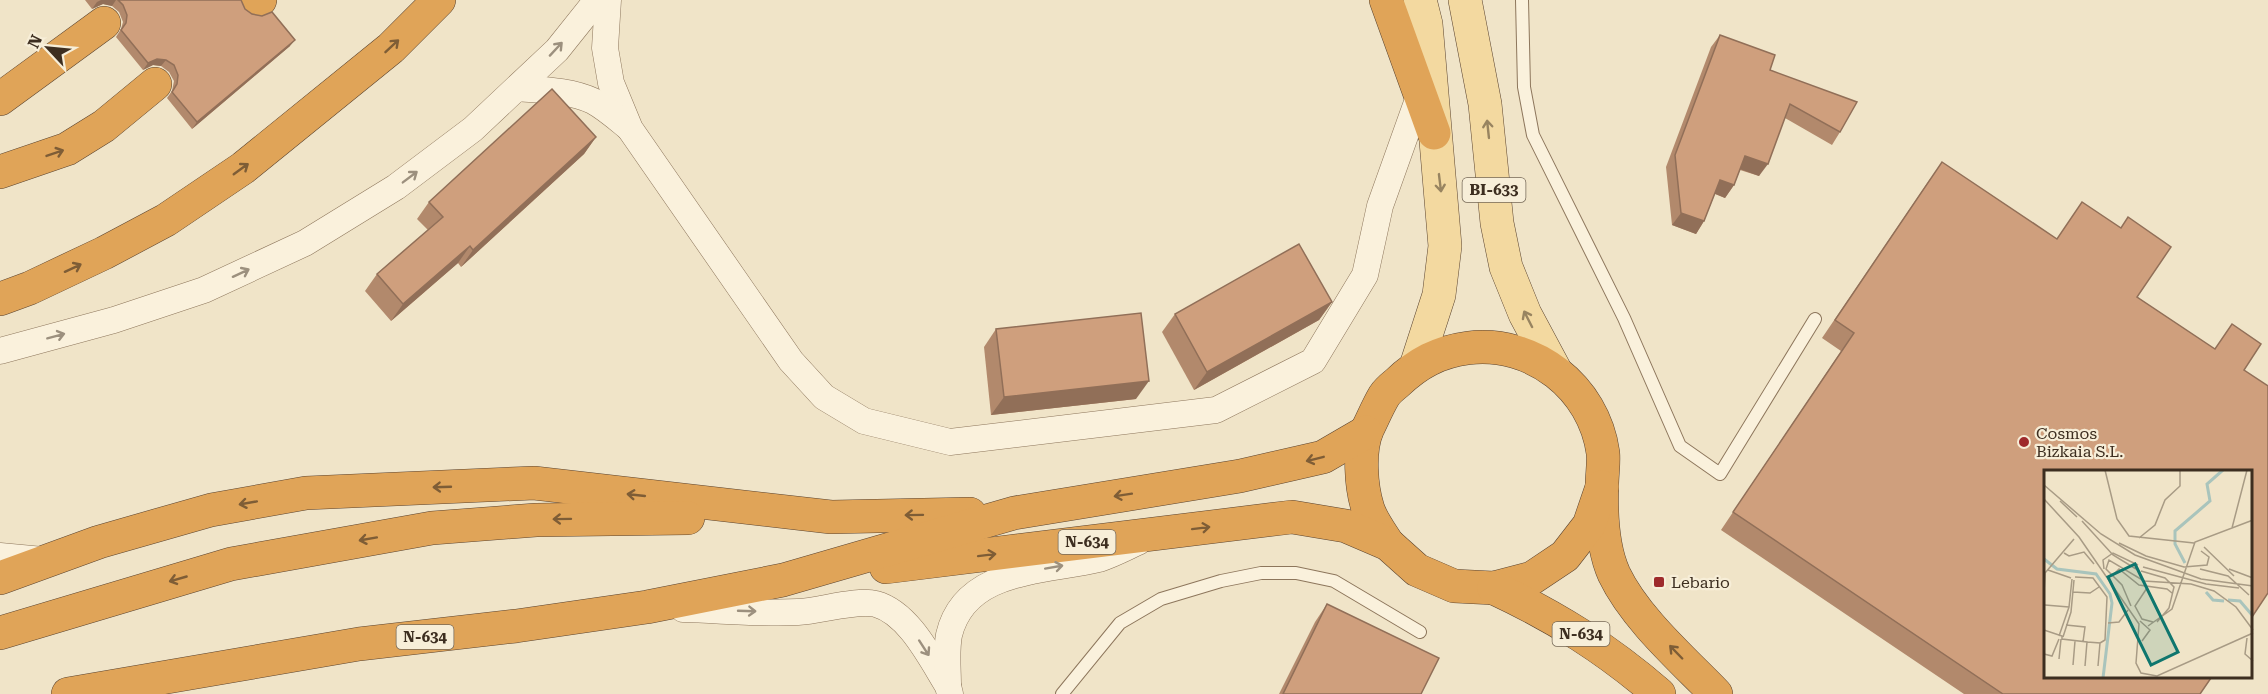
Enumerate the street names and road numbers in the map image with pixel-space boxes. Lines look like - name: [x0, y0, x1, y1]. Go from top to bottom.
- road number: BI-633: [1462, 178, 1526, 202]
- road number: N-634: [1058, 530, 1116, 554]
- road number: N-634: [1552, 622, 1610, 646]
- road number: N-634: [396, 625, 454, 649]

